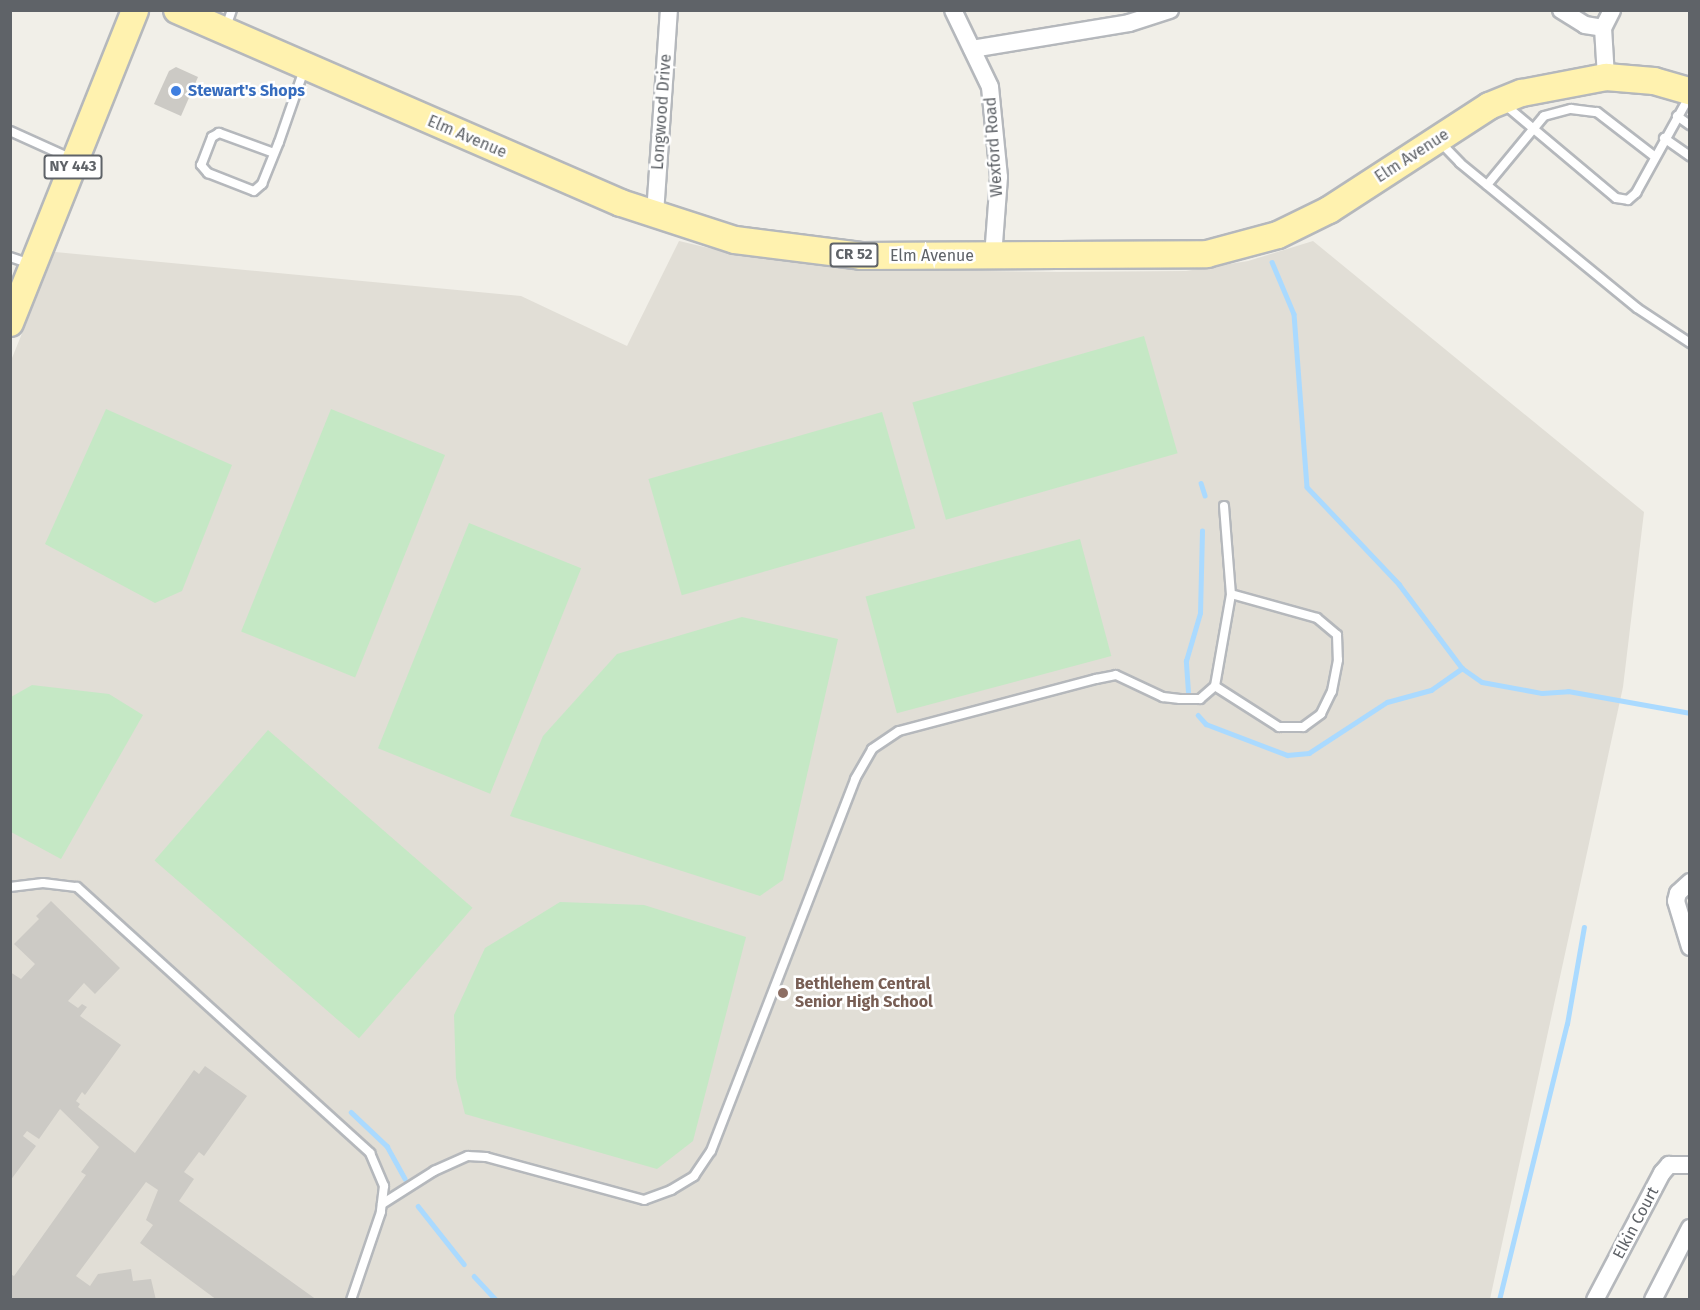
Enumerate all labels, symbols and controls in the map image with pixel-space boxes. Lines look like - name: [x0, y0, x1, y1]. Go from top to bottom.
- street label: Longwood Drive: [648, 53, 676, 171]
- place label: Stewart's Shops: [188, 81, 305, 101]
- marker: Stewart's Shops: [169, 84, 183, 98]
- street label: Wexford Road: [981, 96, 1007, 198]
- street label: Elm Avenue: [424, 112, 510, 162]
- street label: Elm Avenue: [1371, 125, 1453, 187]
- road number: NY 443: [43, 155, 103, 179]
- road number: CR 52: [828, 243, 880, 267]
- street label: Elm Avenue: [890, 246, 974, 266]
- place label: Bethlehem Central Senior High School: [795, 974, 933, 1012]
- marker: Bethlehem Central Senior High School: [776, 986, 790, 1000]
- street label: Elkin Court: [1609, 1184, 1663, 1262]

